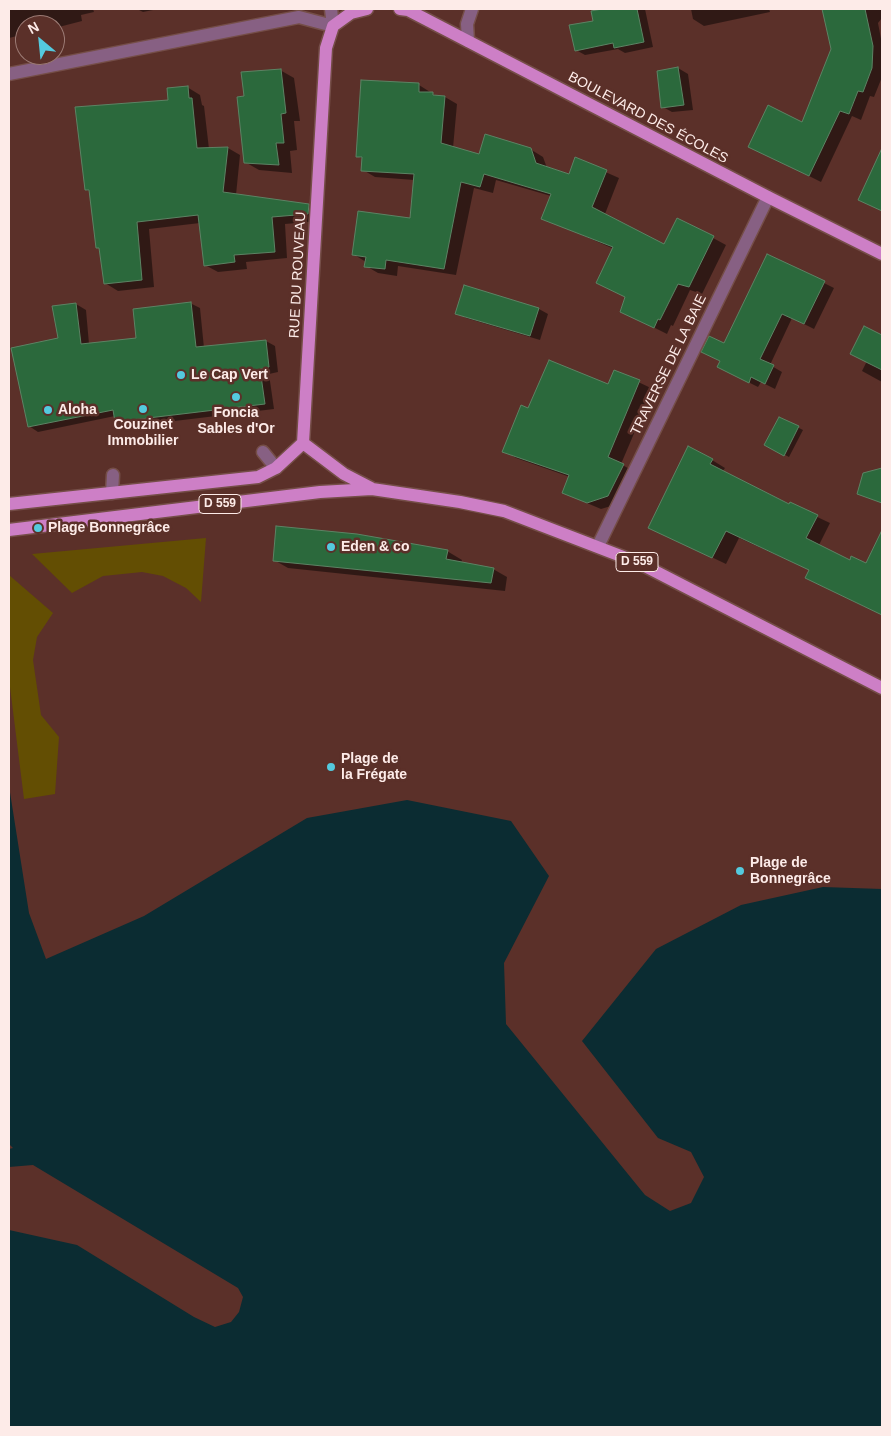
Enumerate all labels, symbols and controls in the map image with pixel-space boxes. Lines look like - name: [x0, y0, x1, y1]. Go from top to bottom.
- north arrow: [15, 15, 65, 65]
- text: N: [25, 18, 42, 37]
- street label: BOULEVARD DES ÉCOLES: [565, 69, 731, 167]
- street label: RUE DU ROUVEAU: [286, 211, 310, 339]
- street label: TRAVERSE DE LA BAIE: [628, 292, 710, 438]
- place label: Le Cap Vert: [191, 367, 268, 383]
- marker: Le Cap Vert: [175, 369, 187, 381]
- marker: Foncia Sables d'Or: [230, 391, 242, 403]
- place label: Aloha: [58, 402, 97, 418]
- marker: Couzinet Immobilier: [137, 403, 149, 415]
- marker: Aloha: [42, 404, 54, 416]
- place label: Foncia Sables d'Or: [197, 405, 275, 438]
- place label: Couzinet Immobilier: [108, 417, 178, 450]
- road number: D 559: [199, 494, 241, 514]
- place label: Plage Bonnegrâce: [48, 520, 170, 536]
- marker: Plage Bonnegrâce: [32, 522, 44, 534]
- place label: Eden & co: [341, 539, 409, 555]
- marker: Eden & co: [325, 541, 337, 553]
- road number: D 559: [616, 552, 658, 572]
- place label: Plage de la Frégate: [341, 751, 407, 784]
- marker: Plage de la Frégate: [325, 761, 337, 773]
- place label: Plage de Bonnegrâce: [750, 855, 831, 888]
- marker: Plage de Bonnegrâce: [734, 865, 746, 877]

